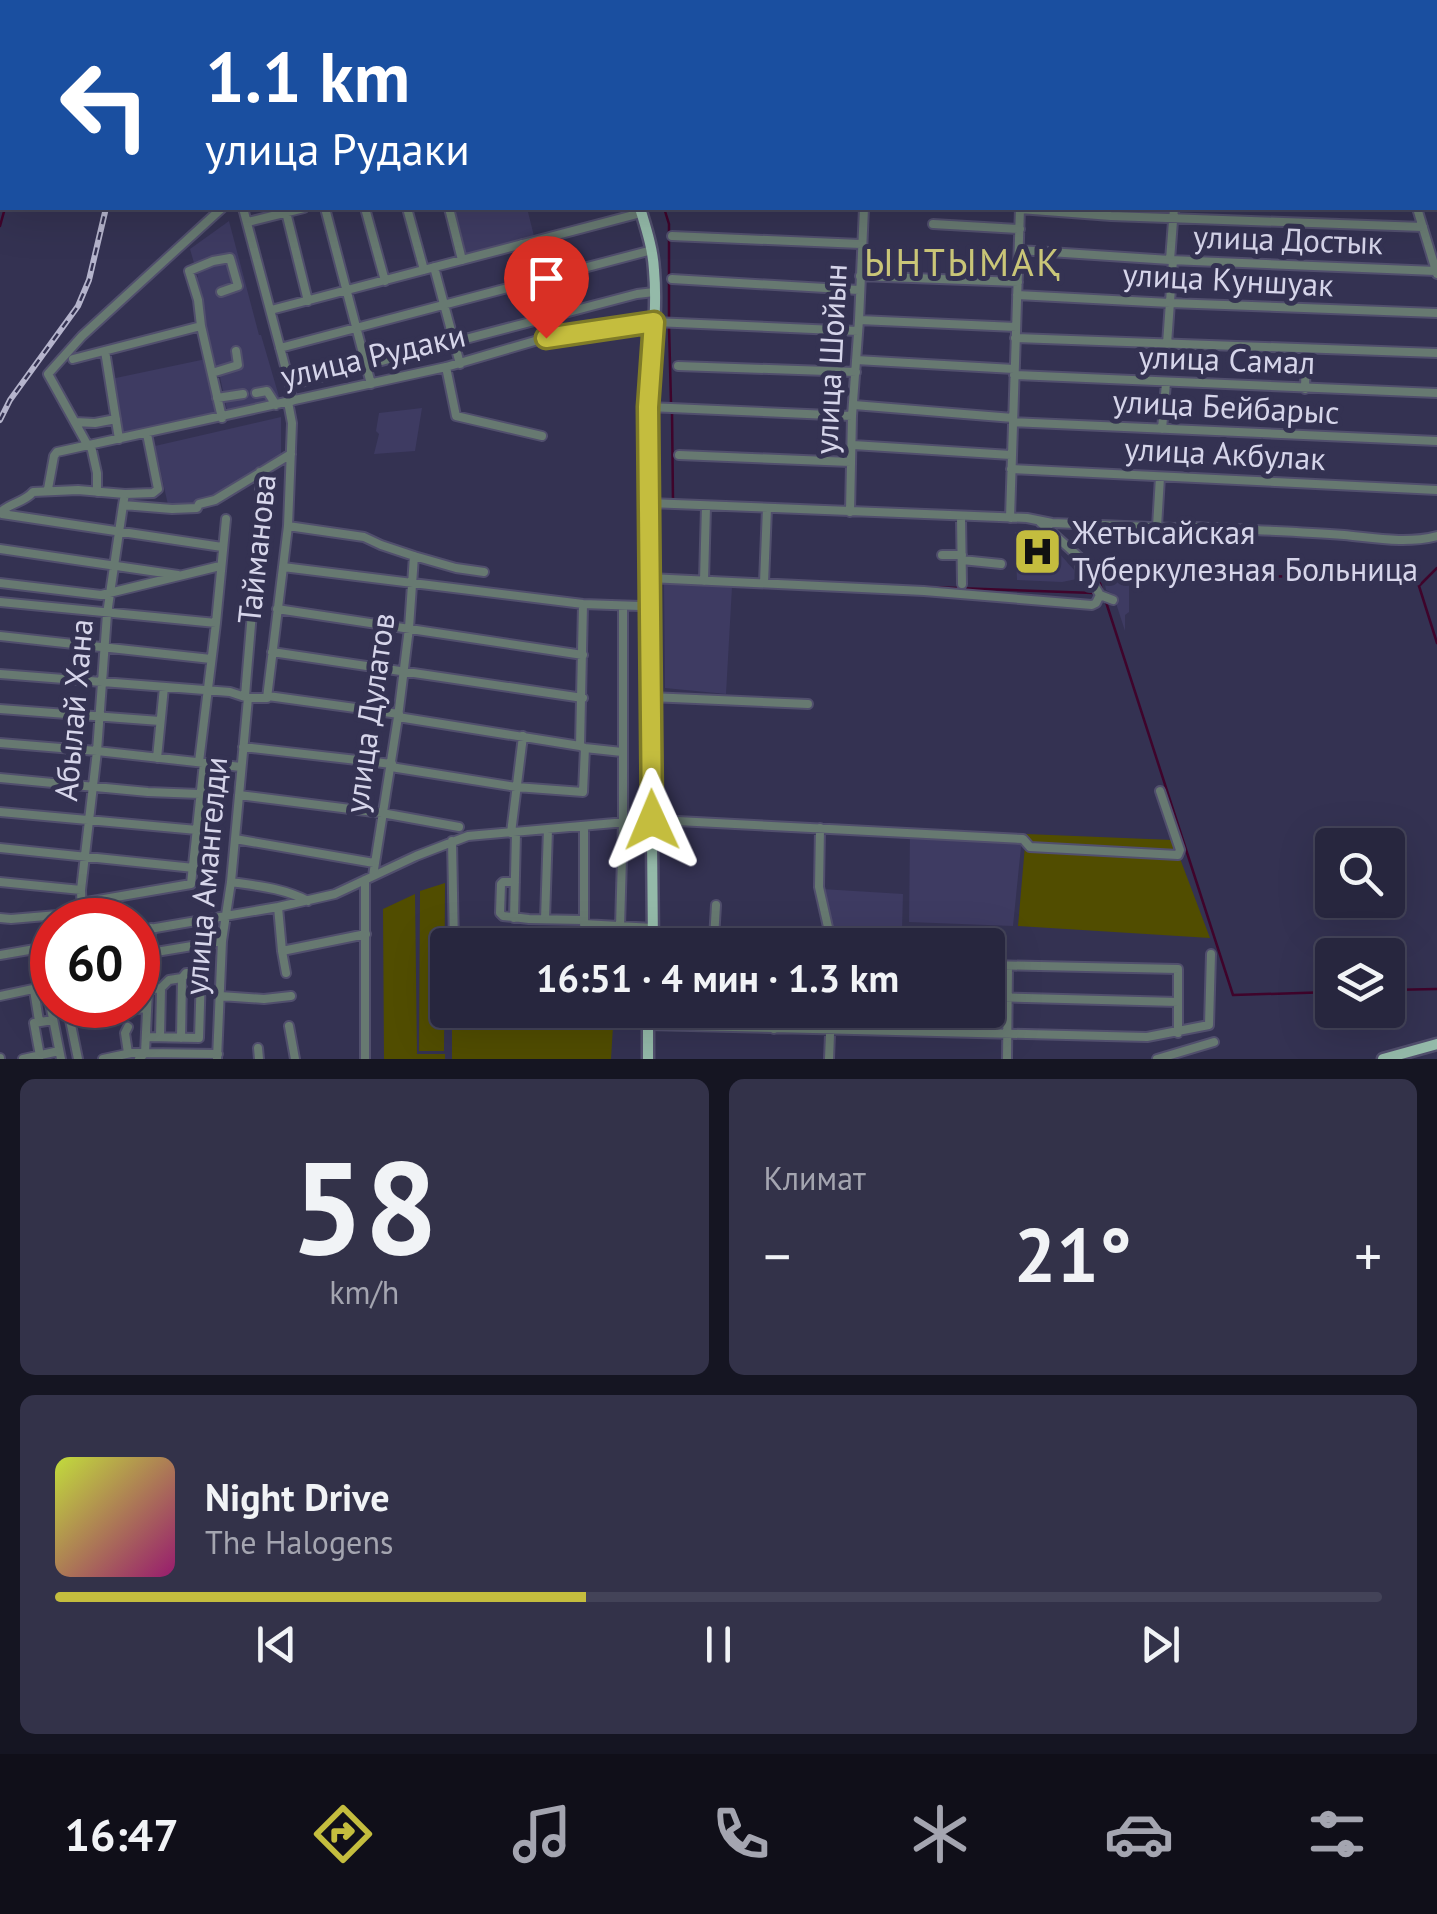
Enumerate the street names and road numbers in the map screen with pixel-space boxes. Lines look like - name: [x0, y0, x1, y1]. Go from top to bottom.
- street label: улица Достык: [1192, 215, 1384, 263]
- street label: улица Куншуак: [1121, 252, 1335, 306]
- street label: улица Шойын: [804, 262, 856, 455]
- street label: улица Рудаки: [276, 313, 469, 397]
- street label: улица Самал: [1138, 335, 1316, 383]
- street label: улица Бейбарыс: [1112, 379, 1341, 433]
- street label: улица Акбулак: [1123, 427, 1327, 479]
- street label: Тайманова: [227, 472, 285, 626]
- street label: улица Дулатов: [334, 610, 404, 816]
- street label: Абылай Хана: [44, 617, 102, 803]
- street label: улица Амангелди: [174, 755, 236, 997]

